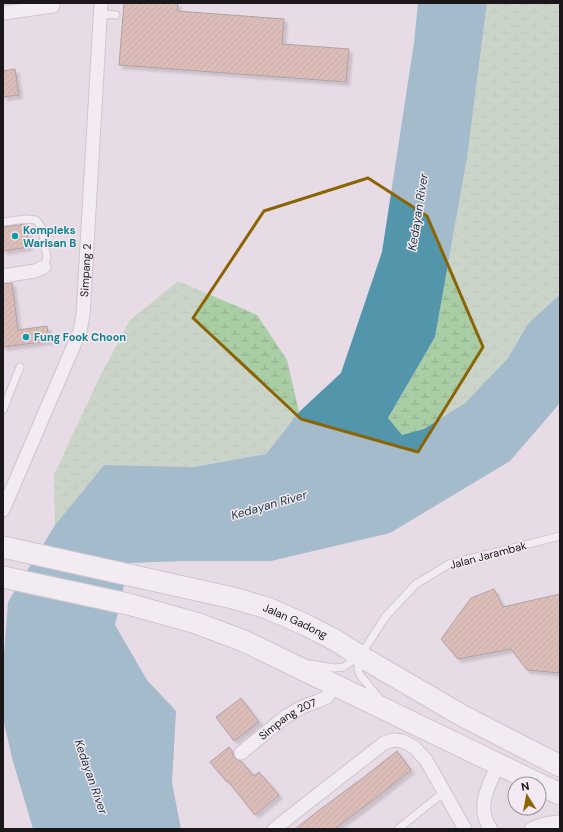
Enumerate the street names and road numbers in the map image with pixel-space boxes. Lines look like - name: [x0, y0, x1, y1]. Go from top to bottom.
- street label: Simpang 2: [77, 243, 94, 297]
- street label: Jalan Jarambak: [448, 538, 528, 572]
- street label: Jalan Gadong: [261, 600, 330, 642]
- street label: Simpang 207: [256, 695, 318, 743]

